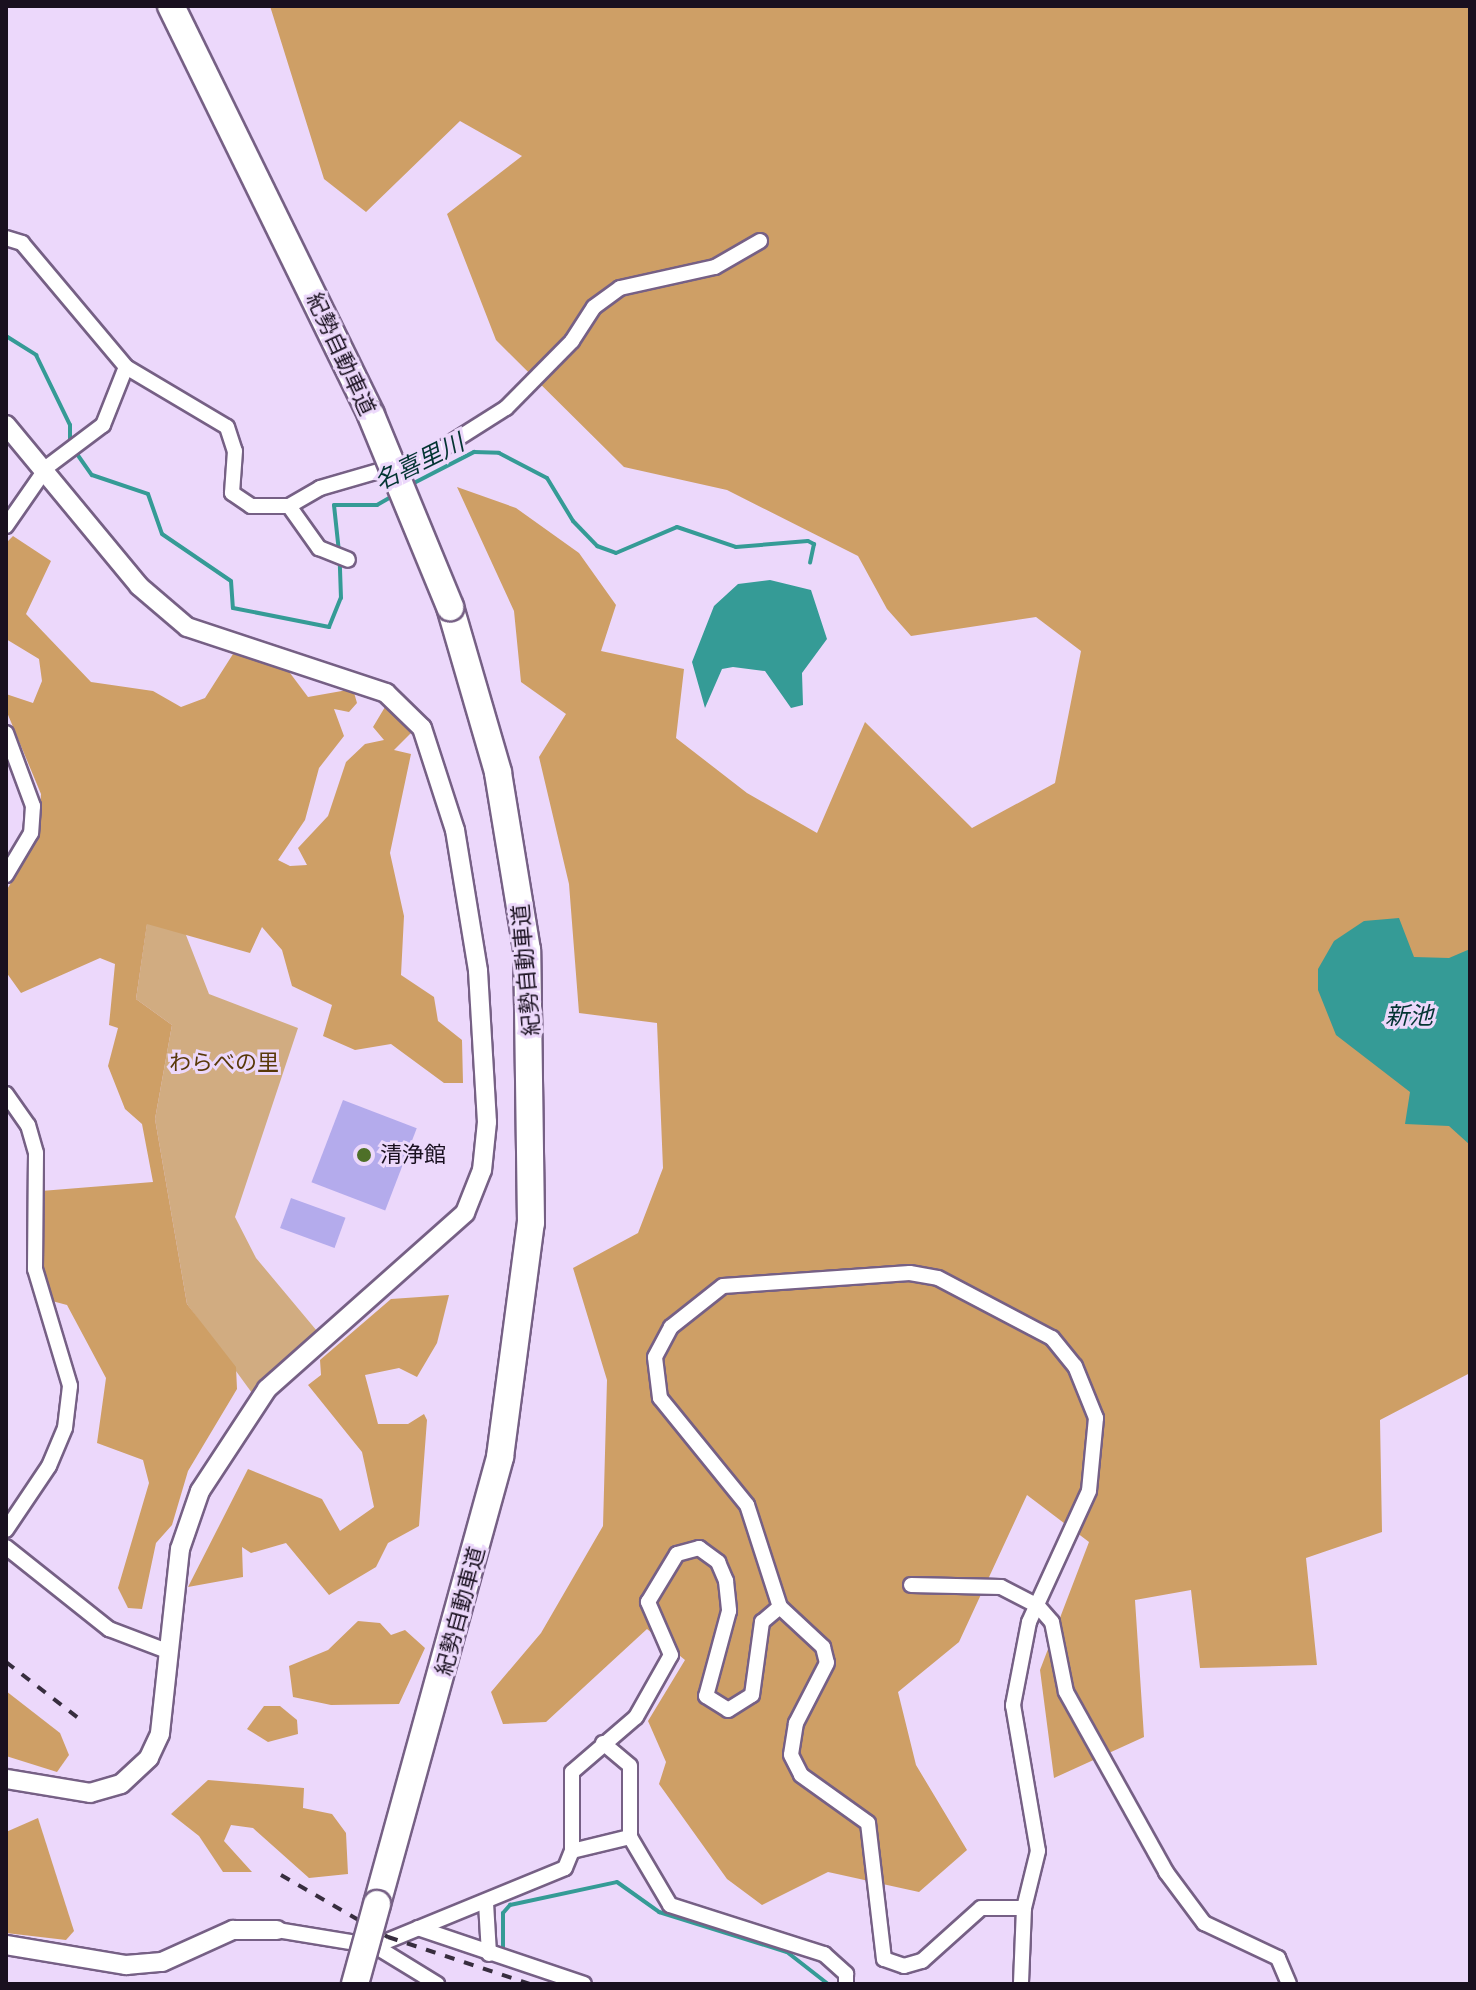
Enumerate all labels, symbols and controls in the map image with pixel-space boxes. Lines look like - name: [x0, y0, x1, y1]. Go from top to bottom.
- street label: 紀勢自動車道: [301, 289, 381, 419]
- water label: 名喜里川: [370, 428, 468, 496]
- street label: 紀勢自動車道: [507, 903, 545, 1037]
- water label: 新池: [1385, 1002, 1433, 1030]
- park label: わらべの里: [169, 1050, 279, 1076]
- place label: 清浄館: [380, 1142, 446, 1168]
- marker: 清浄館: [355, 1146, 373, 1164]
- street label: 紀勢自動車道: [430, 1544, 490, 1678]

